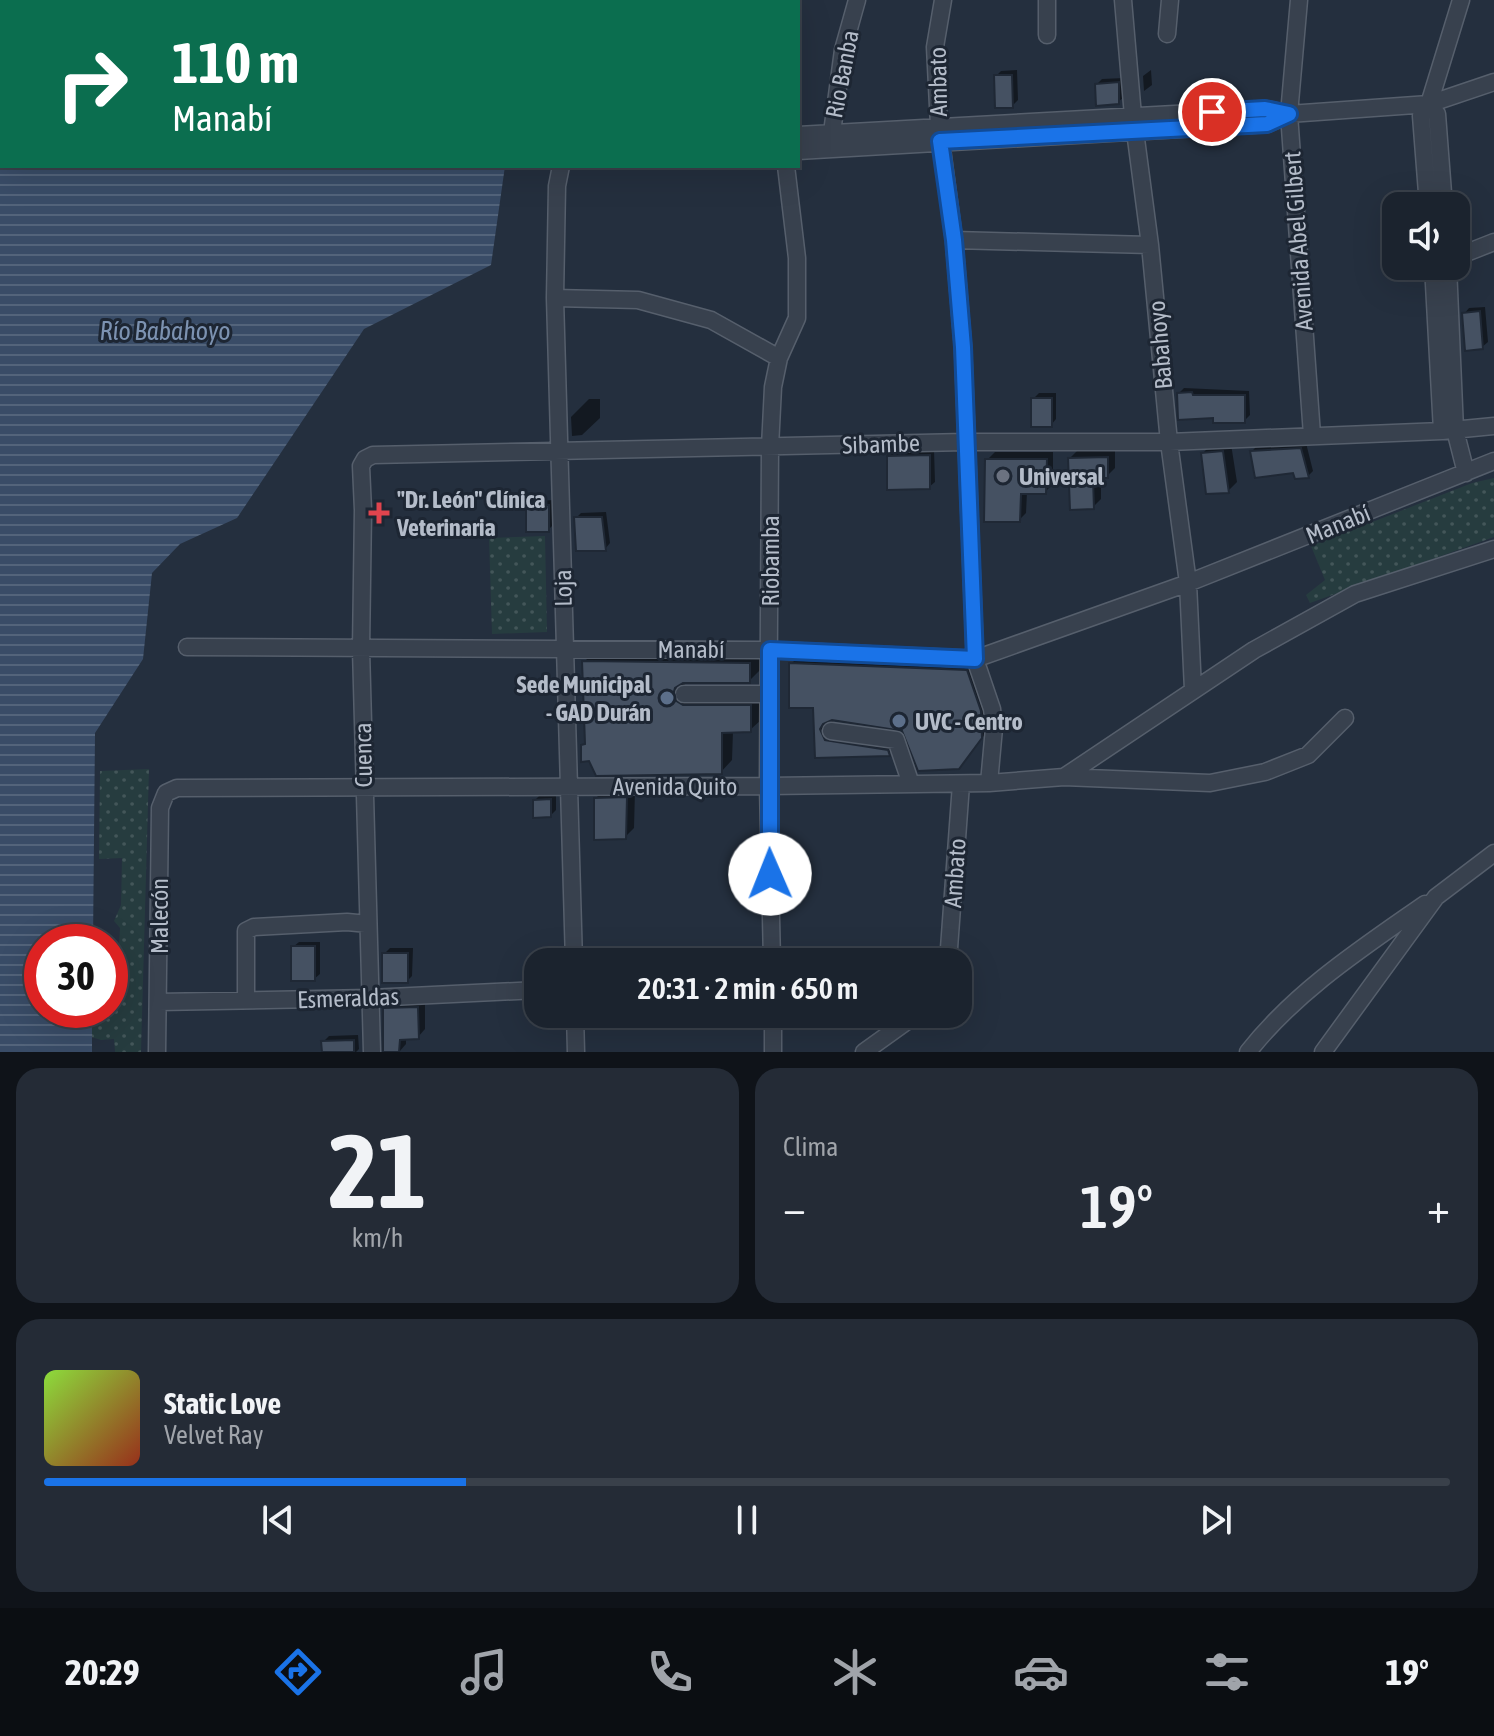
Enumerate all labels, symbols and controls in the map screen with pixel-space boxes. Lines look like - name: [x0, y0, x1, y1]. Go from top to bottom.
- street label: Rio Banba: [820, 28, 864, 120]
- text: 110 m: [172, 31, 299, 95]
- icon: right: [40, 32, 144, 136]
- street label: Ambato: [924, 47, 952, 117]
- pin: [1178, 78, 1246, 146]
- icon: arrive: [1190, 90, 1234, 134]
- text: Manabí: [172, 97, 272, 139]
- street label: Avenida Abel Gilbert: [1278, 150, 1318, 332]
- map controls: [1382, 192, 1470, 280]
- button: sound: [1382, 192, 1470, 280]
- street label: Babahoyo: [1143, 300, 1177, 390]
- water label: Río Babahoyo: [100, 316, 230, 346]
- street label: Sibambe: [842, 429, 920, 459]
- place label: Universal: [1019, 463, 1105, 490]
- marker: Universal: [994, 467, 1012, 485]
- place label: "Dr. León" Clínica Veterinaria: [396, 486, 545, 541]
- street label: Manabí: [1302, 499, 1374, 549]
- marker: "Dr. León" Clínica Veterinaria: [368, 502, 390, 524]
- street label: Riobamba: [757, 515, 784, 607]
- street label: Loja: [549, 569, 577, 607]
- street label: Manabí: [658, 636, 724, 663]
- place label: Sede Municipal - GAD Durán: [516, 671, 652, 726]
- marker: Sede Municipal - GAD Durán: [658, 689, 676, 707]
- place label: UVC - Centro: [915, 708, 1023, 735]
- marker: UVC - Centro: [890, 712, 908, 730]
- street label: Cuenca: [349, 722, 377, 788]
- street label: Avenida Quito: [613, 773, 737, 800]
- position arrow: [728, 832, 812, 916]
- street label: Ambato: [939, 837, 971, 909]
- street label: Malecón: [146, 878, 173, 954]
- speed limit sign: 30: [24, 924, 128, 1028]
- text: 20:31 · 2 min · 650 m: [638, 971, 858, 1005]
- street label: Esmeraldas: [297, 983, 399, 1013]
- text: 21: [329, 1111, 426, 1230]
- text: Clima: [783, 1132, 838, 1162]
- text: 19°: [1080, 1172, 1153, 1241]
- text: −: [783, 1182, 806, 1232]
- text: +: [1427, 1182, 1450, 1232]
- text: km/h: [352, 1223, 403, 1253]
- text: Static Love: [164, 1386, 281, 1420]
- text: Velvet Ray: [164, 1420, 264, 1450]
- icon: previous: [256, 1498, 300, 1542]
- icon: pause: [725, 1498, 769, 1542]
- icon: next: [1194, 1498, 1238, 1542]
- icon: directions: [270, 1644, 326, 1700]
- icon: music: [456, 1644, 512, 1700]
- icon: phone: [642, 1644, 698, 1700]
- icon: climate: [827, 1644, 883, 1700]
- icon: car: [1013, 1644, 1069, 1700]
- icon: filters: [1199, 1644, 1255, 1700]
- text: 20:29: [65, 1651, 140, 1693]
- text: 19°: [1385, 1651, 1429, 1693]

